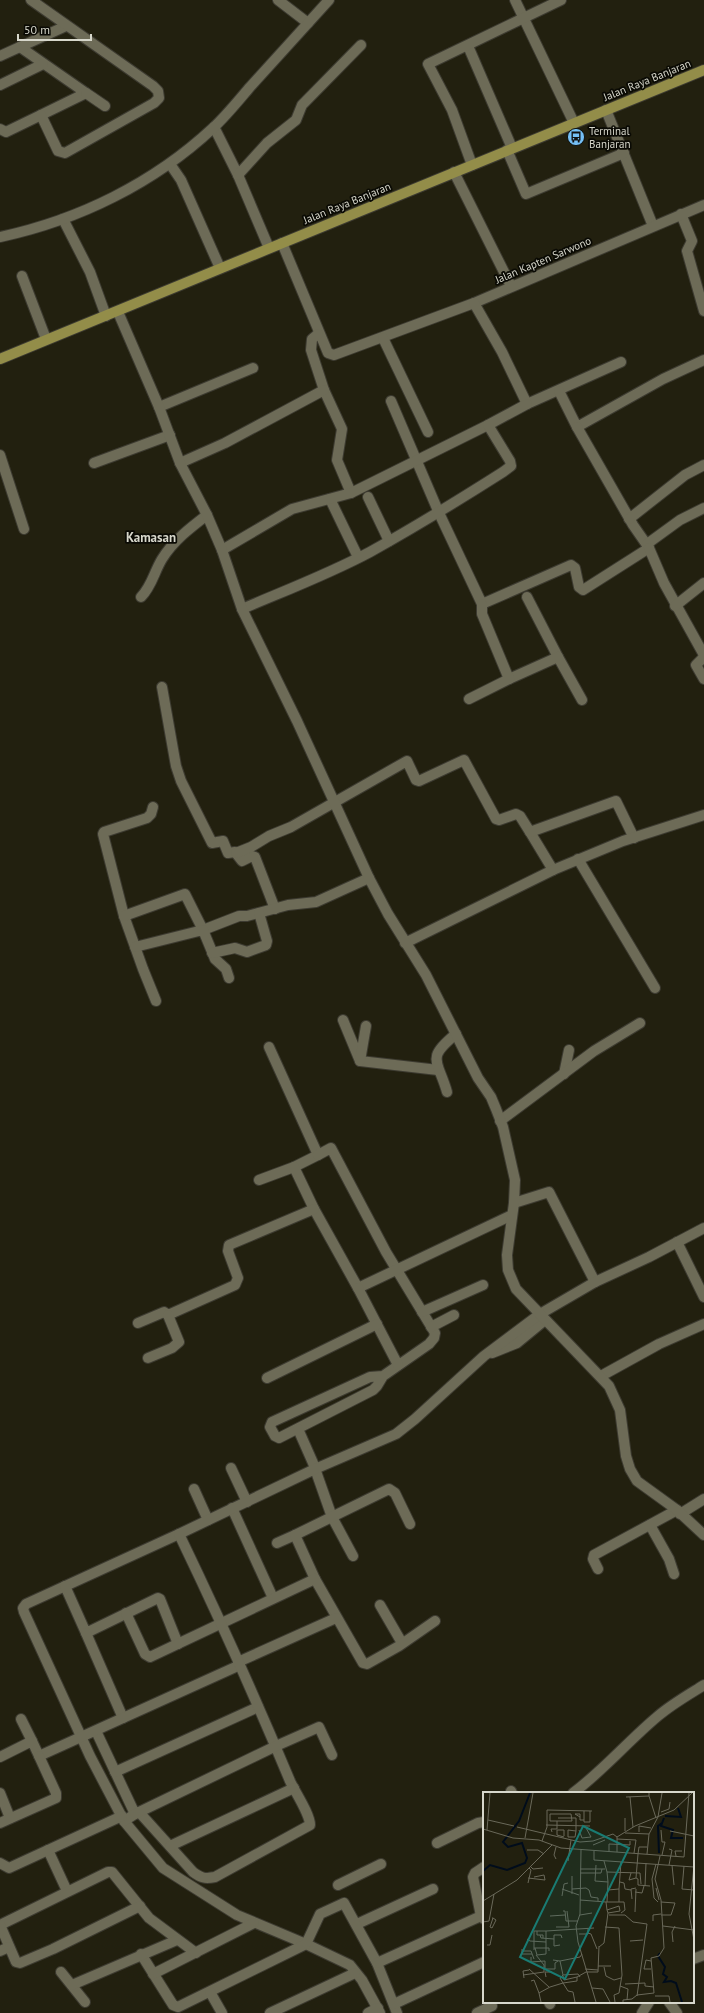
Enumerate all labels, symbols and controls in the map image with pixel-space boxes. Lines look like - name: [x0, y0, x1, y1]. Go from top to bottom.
- scale bar: [18, 16, 91, 42]
- text: 50 m: [24, 22, 50, 37]
- street label: Jalan Raya Banjaran: [600, 56, 693, 104]
- place label: Terminal Banjaran: [589, 124, 631, 151]
- bus stop icon: Terminal Banjaran: [566, 127, 586, 147]
- street label: Jalan Raya Banjaran: [300, 179, 393, 227]
- street label: Jalan Kapten Sarwono: [492, 233, 593, 287]
- district label: Kamasan: [126, 529, 176, 546]
- inset map: [483, 1792, 694, 2003]

